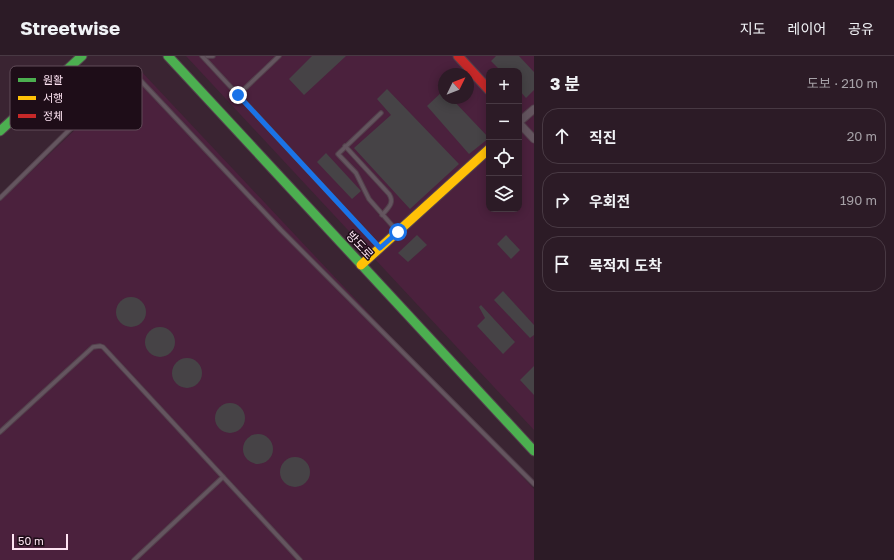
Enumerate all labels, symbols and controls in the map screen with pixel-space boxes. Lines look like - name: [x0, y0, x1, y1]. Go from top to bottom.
- text: Streetwise: [20, 16, 120, 39]
- text: 지도: [740, 20, 766, 37]
- text: 레이어: [788, 20, 826, 37]
- text: 공유: [848, 20, 874, 37]
- legend: [10, 66, 142, 130]
- north arrow: [438, 68, 474, 104]
- map controls: [486, 68, 522, 212]
- button: +: [486, 68, 522, 104]
- text: 원활: [43, 73, 63, 86]
- text: 3 분: [550, 73, 580, 94]
- text: 도보 · 210 m: [807, 75, 878, 91]
- route end: [229, 86, 247, 104]
- text: 서행: [43, 91, 63, 104]
- button: −: [486, 104, 522, 140]
- text: 정체: [43, 109, 63, 122]
- icon: ahead: [551, 125, 573, 147]
- text: 직진: [589, 128, 617, 146]
- text: 20 m: [847, 128, 877, 144]
- button: locate: [486, 140, 522, 176]
- button: layers: [486, 176, 522, 212]
- icon: right: [551, 189, 573, 211]
- text: 우회전: [589, 192, 630, 210]
- text: 190 m: [840, 192, 877, 208]
- route start: [389, 223, 407, 241]
- street label: 방도로: [343, 228, 377, 262]
- icon: arrive: [551, 253, 573, 275]
- text: 목적지 도착: [589, 256, 662, 274]
- scale bar: [12, 532, 68, 551]
- text: 50 m: [18, 534, 44, 547]

